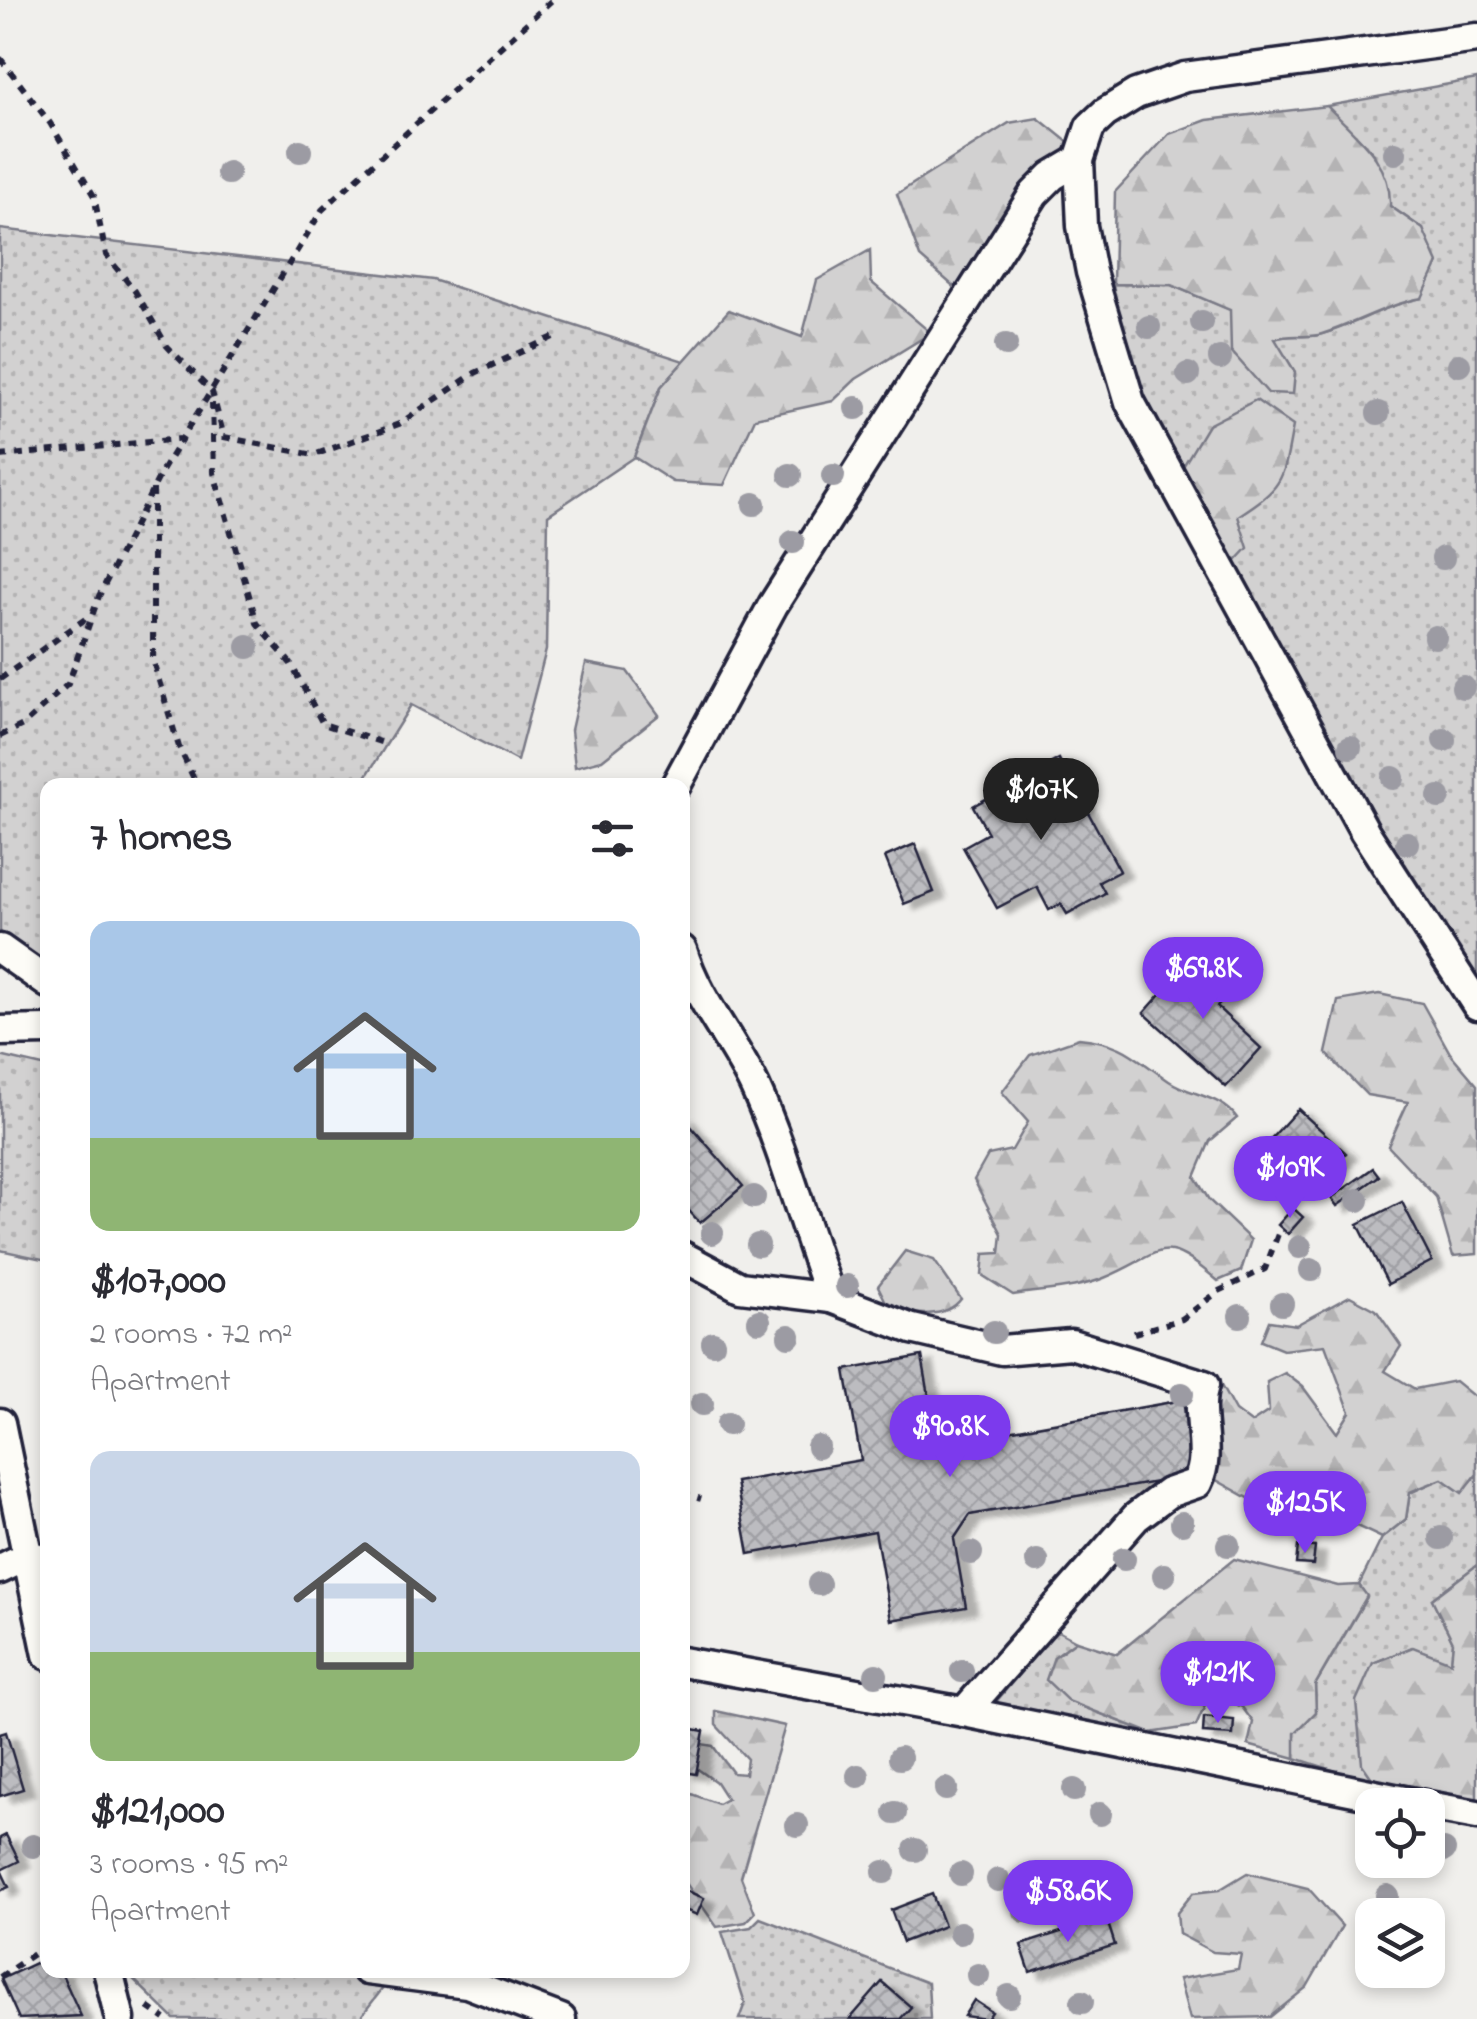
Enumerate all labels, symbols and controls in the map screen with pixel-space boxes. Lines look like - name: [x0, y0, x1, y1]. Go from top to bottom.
- pin: $107K: [971, 758, 1111, 843]
- text: $107K: [1005, 767, 1077, 814]
- text: 7 homes: [90, 808, 232, 869]
- icon: filters: [585, 811, 640, 866]
- pin: $69.8K: [1122, 937, 1284, 1022]
- text: $69.8K: [1164, 946, 1242, 993]
- icon: home: [275, 986, 455, 1166]
- pin: $109K: [1220, 1136, 1360, 1221]
- text: $109K: [1256, 1145, 1324, 1192]
- text: $107,000: [90, 1251, 226, 1312]
- text: 2 rooms · 72 m²: [90, 1312, 292, 1359]
- text: Apartment: [90, 1359, 231, 1406]
- pin: $90.8K: [869, 1395, 1031, 1480]
- text: $90.8K: [912, 1404, 988, 1451]
- pin: $125K: [1235, 1471, 1375, 1556]
- text: $125K: [1265, 1480, 1345, 1527]
- icon: home: [275, 1516, 455, 1696]
- pin: $121K: [1148, 1641, 1288, 1726]
- text: $121K: [1182, 1650, 1254, 1697]
- text: $121,000: [90, 1781, 225, 1842]
- map controls: [1355, 1788, 1445, 1988]
- button: locate: [1355, 1788, 1445, 1878]
- text: 3 rooms · 95 m²: [90, 1842, 289, 1889]
- pin: $58.6K: [987, 1860, 1149, 1945]
- text: $58.6K: [1025, 1869, 1111, 1916]
- text: Apartment: [90, 1889, 231, 1936]
- button: layers: [1355, 1898, 1445, 1988]

